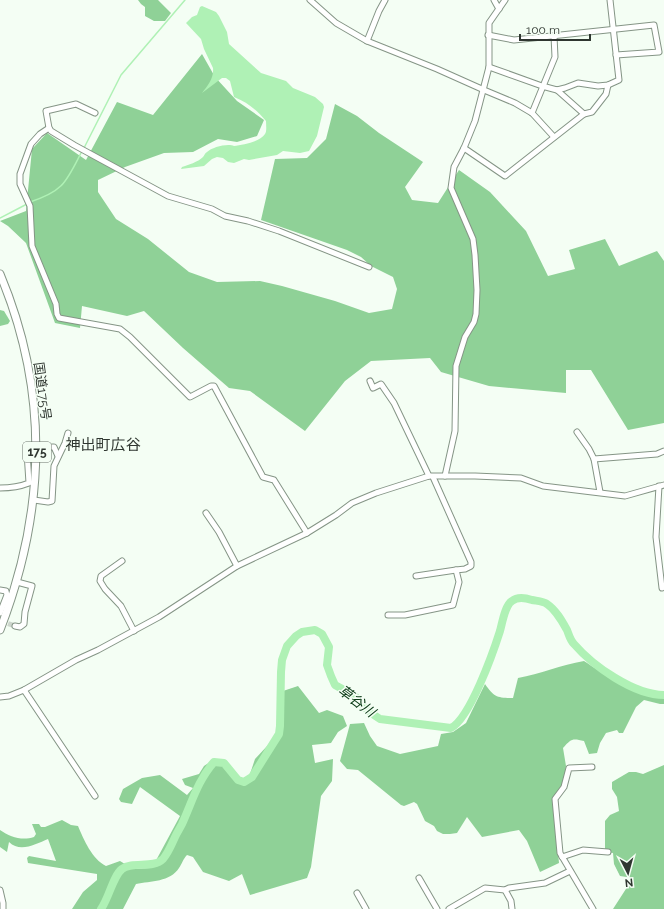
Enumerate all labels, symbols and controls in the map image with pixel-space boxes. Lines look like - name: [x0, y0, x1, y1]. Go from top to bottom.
- scale bar: [520, 16, 590, 42]
- text: 100 m: [526, 23, 560, 37]
- street label: 国道175号: [31, 361, 54, 421]
- district label: 神出町広谷: [65, 436, 141, 454]
- road number: 175: [23, 442, 51, 462]
- water label: 草谷川: [335, 682, 380, 721]
- north arrow: [608, 853, 648, 893]
- text: N: [624, 876, 634, 889]

